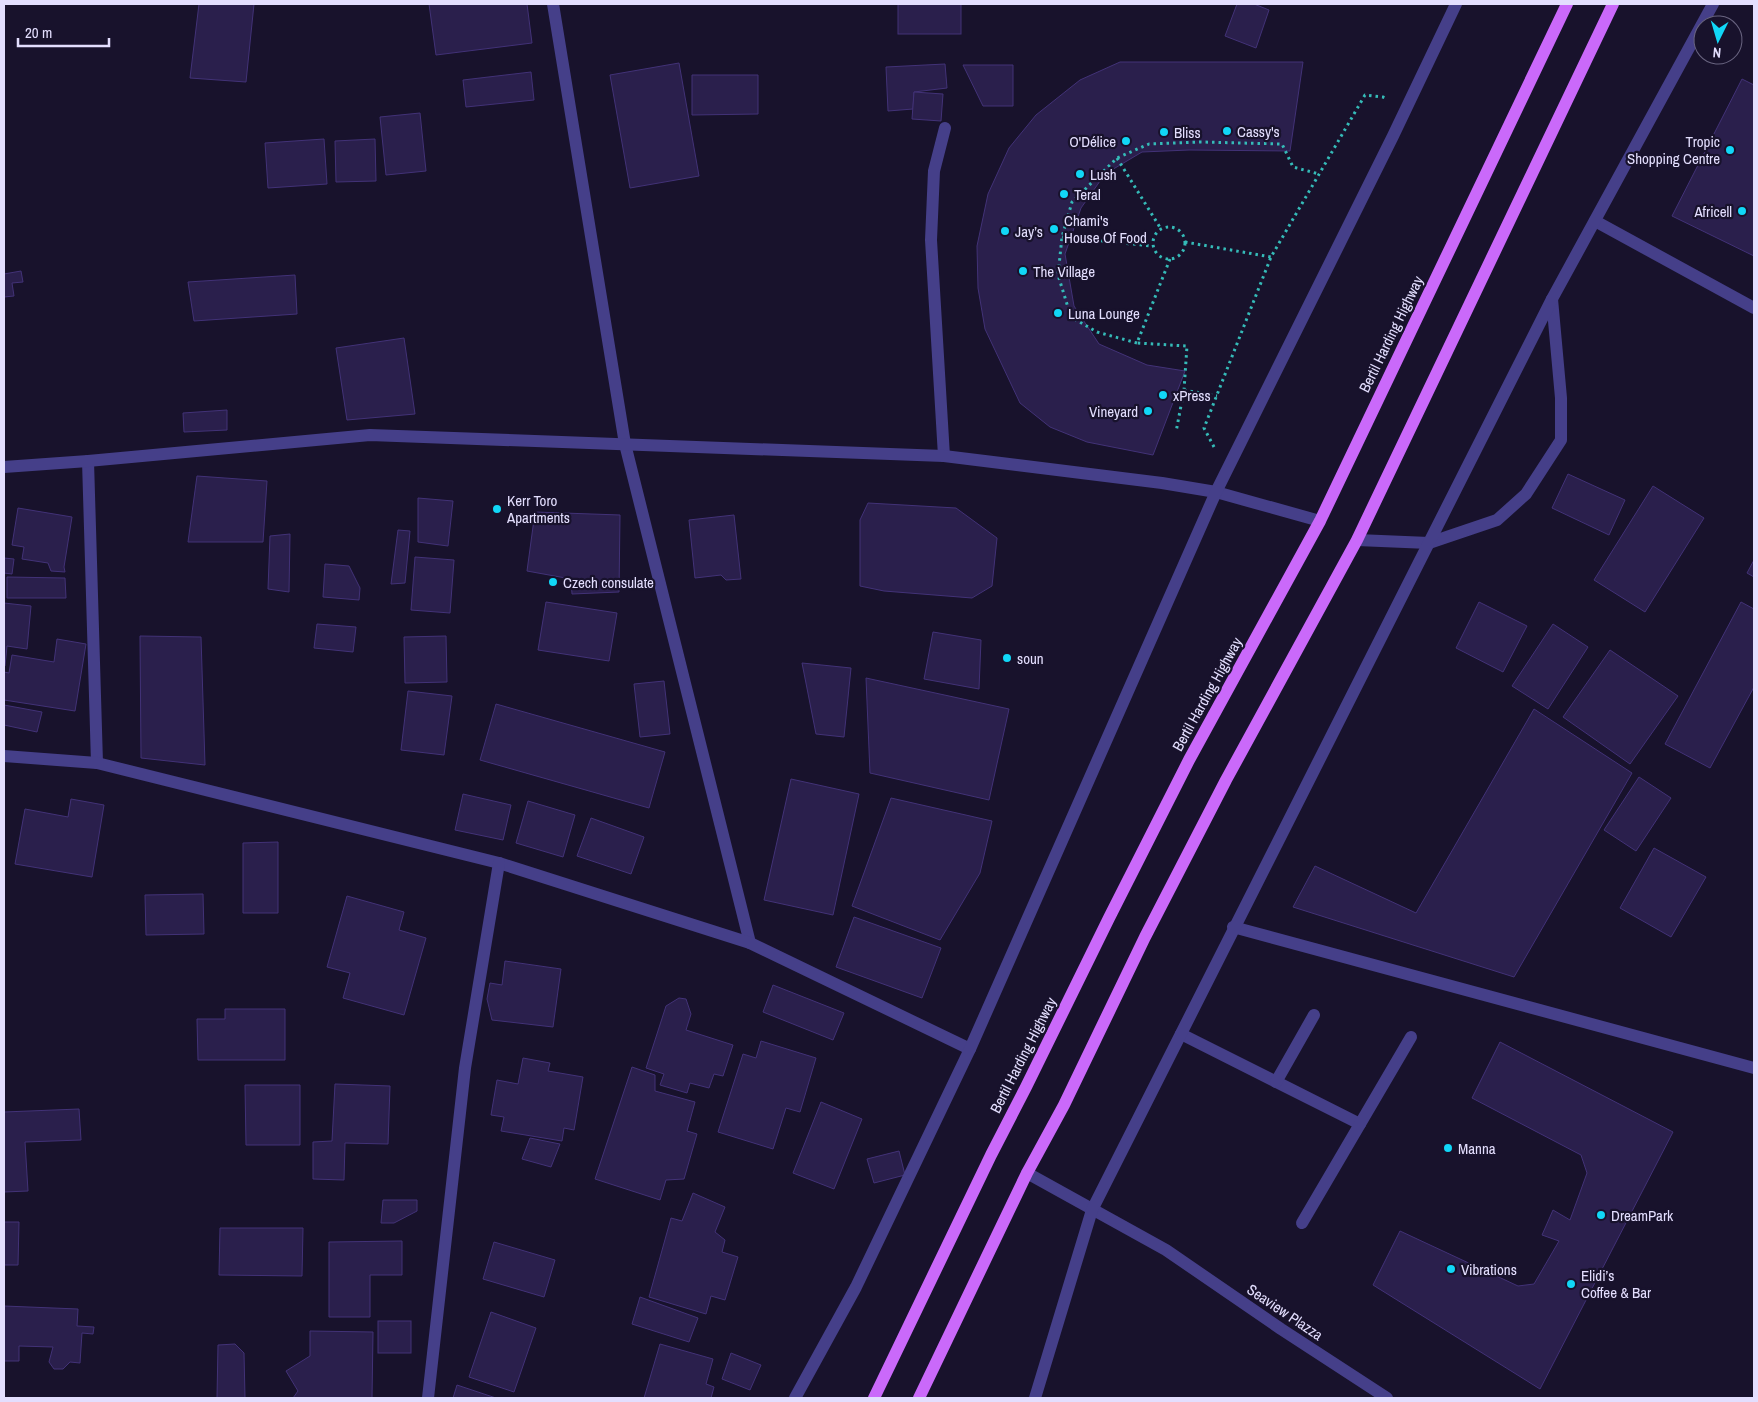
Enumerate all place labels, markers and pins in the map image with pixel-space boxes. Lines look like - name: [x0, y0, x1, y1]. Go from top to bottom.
- place label: Cassy's: [1237, 121, 1280, 142]
- place label: Bliss: [1174, 122, 1201, 143]
- marker: Cassy's: [1221, 125, 1233, 137]
- marker: Bliss: [1158, 126, 1170, 138]
- place label: O'Délice: [1069, 131, 1116, 152]
- place label: Tropic Shopping Centre: [1627, 131, 1720, 169]
- marker: O'Délice: [1120, 135, 1132, 147]
- marker: Tropic Shopping Centre: [1724, 144, 1736, 156]
- place label: Lush: [1090, 164, 1117, 185]
- marker: Lush: [1074, 168, 1086, 180]
- place label: Teral: [1074, 184, 1101, 205]
- marker: Teral: [1058, 188, 1070, 200]
- place label: Africell: [1693, 201, 1732, 222]
- marker: Africell: [1736, 205, 1748, 217]
- place label: Chami's House Of Food: [1064, 210, 1147, 248]
- place label: Jay’s: [1015, 221, 1043, 242]
- marker: Chami's House Of Food: [1048, 223, 1060, 235]
- marker: Jay’s: [999, 225, 1011, 237]
- place label: The Village: [1033, 261, 1095, 282]
- marker: The Village: [1017, 265, 1029, 277]
- place label: Luna Lounge: [1068, 303, 1140, 324]
- marker: Luna Lounge: [1052, 307, 1064, 319]
- place label: xPress: [1173, 385, 1211, 406]
- marker: xPress: [1157, 389, 1169, 401]
- place label: Vineyard: [1089, 401, 1138, 422]
- marker: Vineyard: [1142, 405, 1154, 417]
- place label: Kerr Toro Apartments: [506, 490, 570, 528]
- marker: Kerr Toro Apartments: [491, 503, 503, 515]
- place label: Czech consulate: [563, 572, 654, 593]
- marker: Czech consulate: [547, 576, 559, 588]
- place label: soun: [1017, 648, 1044, 669]
- marker: soun: [1001, 652, 1013, 664]
- place label: Manna: [1458, 1138, 1496, 1159]
- marker: Manna: [1442, 1142, 1454, 1154]
- place label: DreamPark: [1611, 1205, 1674, 1226]
- marker: DreamPark: [1595, 1209, 1607, 1221]
- place label: Vibrations: [1461, 1259, 1517, 1280]
- marker: Vibrations: [1445, 1263, 1457, 1275]
- place label: Elidi’s Coffee & Bar: [1581, 1265, 1651, 1303]
- marker: Elidi’s Coffee & Bar: [1565, 1278, 1577, 1290]

